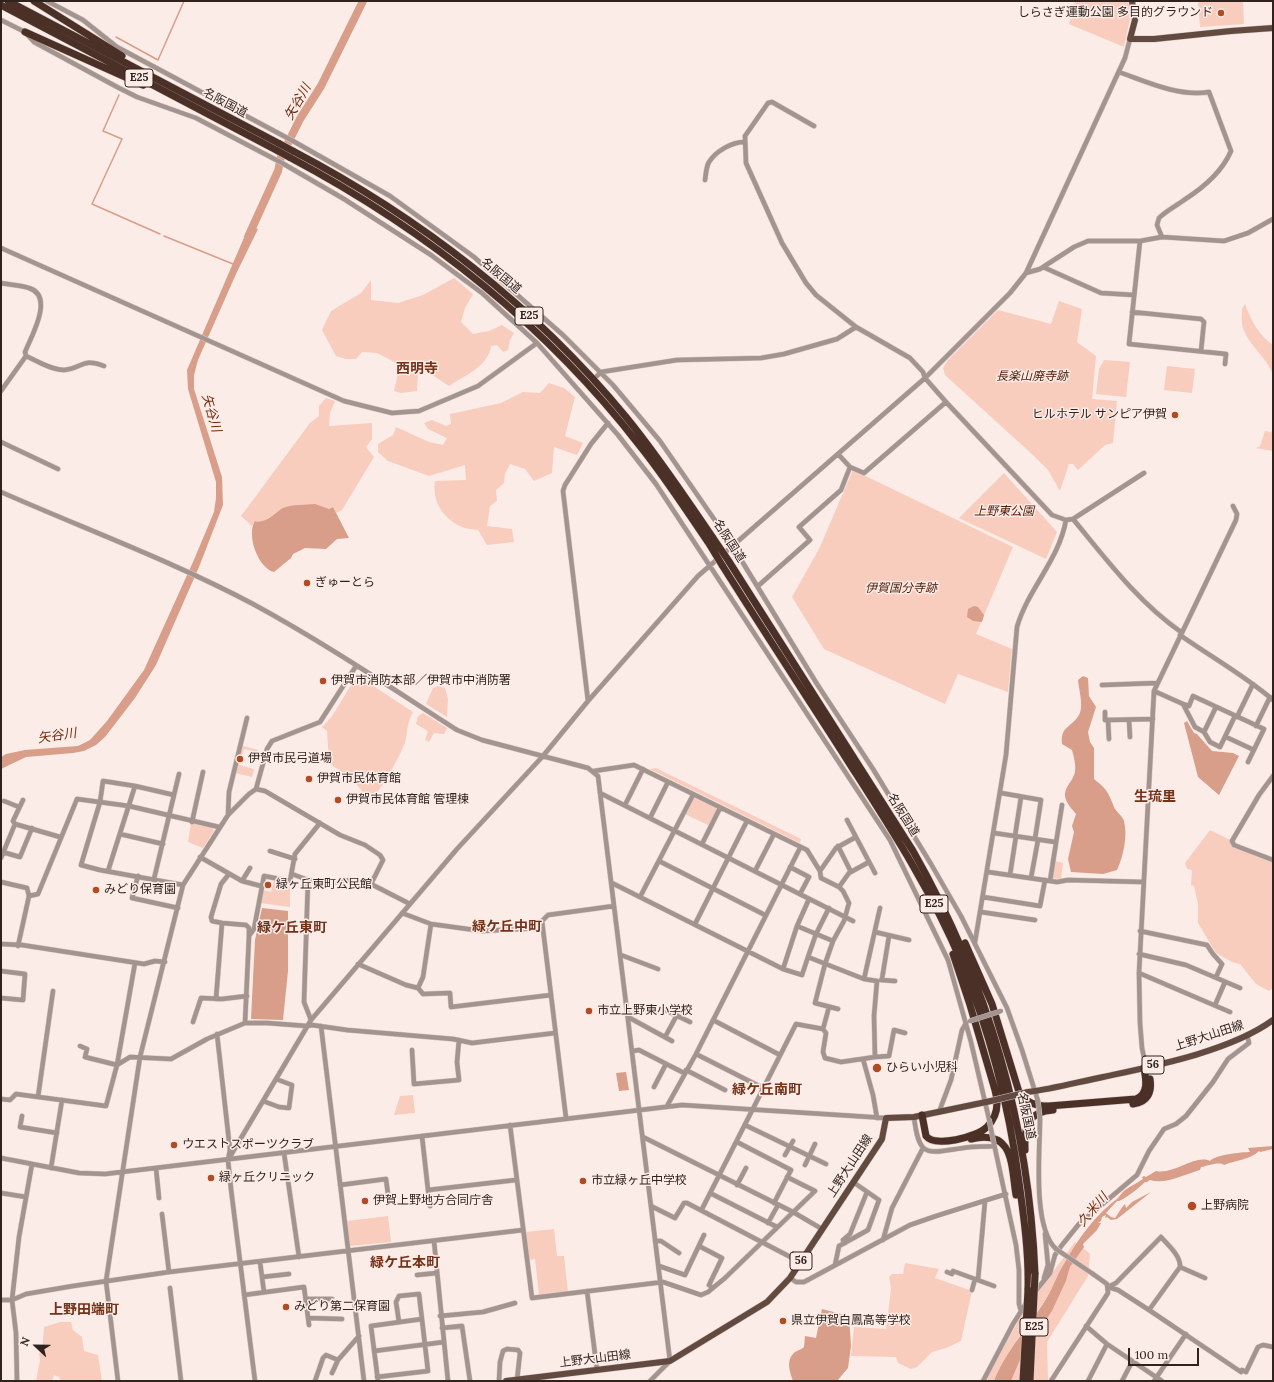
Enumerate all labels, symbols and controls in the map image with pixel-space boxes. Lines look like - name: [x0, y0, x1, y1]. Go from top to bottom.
- place label: しらさぎ運動公園 多目的グラウンド: [1018, 6, 1213, 20]
- marker: しらさぎ運動公園 多目的グラウンド: [1216, 8, 1226, 18]
- road number: E25: [125, 69, 153, 87]
- water label: 矢谷川: [281, 81, 315, 123]
- street label: 名阪国道: [200, 85, 250, 121]
- street label: 名阪国道: [478, 255, 524, 297]
- road number: E25: [515, 307, 543, 325]
- district label: 西明寺: [396, 361, 438, 377]
- park label: 長楽山廃寺跡: [996, 370, 1068, 384]
- water label: 矢谷川: [198, 392, 224, 434]
- place label: ヒルホテル サンピア伊賀: [1032, 408, 1167, 422]
- marker: ヒルホテル サンピア伊賀: [1170, 410, 1180, 420]
- park label: 上野東公園: [974, 505, 1034, 519]
- street label: 名阪国道: [710, 517, 748, 565]
- place label: ぎゅーとら: [315, 576, 375, 590]
- marker: ぎゅーとら: [302, 578, 312, 588]
- park label: 伊賀国分寺跡: [865, 582, 937, 596]
- place label: 伊賀市消防本部／伊賀市中消防署: [331, 674, 511, 688]
- marker: 伊賀市消防本部／伊賀市中消防署: [318, 676, 328, 686]
- water label: 矢谷川: [37, 726, 77, 746]
- place label: 伊賀市民弓道場: [248, 752, 332, 766]
- marker: 伊賀市民弓道場: [235, 754, 245, 764]
- place label: 伊賀市民体育館: [317, 772, 401, 786]
- marker: 伊賀市民体育館: [304, 774, 314, 784]
- district label: 生琉里: [1134, 789, 1176, 805]
- street label: 名阪国道: [884, 791, 922, 839]
- place label: 伊賀市民体育館 管理棟: [346, 793, 469, 807]
- marker: 伊賀市民体育館 管理棟: [333, 795, 343, 805]
- place label: 緑ヶ丘東町公民館: [276, 878, 372, 892]
- marker: 緑ヶ丘東町公民館: [263, 880, 273, 890]
- place label: みどり保育園: [104, 883, 176, 897]
- marker: みどり保育園: [91, 885, 101, 895]
- road number: E25: [920, 895, 948, 913]
- district label: 緑ケ丘中町: [472, 919, 542, 935]
- district label: 緑ケ丘東町: [257, 920, 327, 936]
- place label: 市立上野東小学校: [597, 1004, 693, 1018]
- marker: 市立上野東小学校: [584, 1006, 594, 1016]
- street label: 上野大山田線: [1173, 1018, 1245, 1054]
- road number: 56: [1142, 1056, 1164, 1074]
- place label: ひらい小児科: [886, 1061, 958, 1075]
- marker: ひらい小児科: [871, 1062, 883, 1074]
- district label: 緑ケ丘南町: [732, 1082, 802, 1098]
- street label: 名阪国道: [1014, 1091, 1038, 1141]
- street label: 上野大山田線: [824, 1132, 876, 1200]
- place label: ウエストスポーツクラブ: [182, 1138, 314, 1152]
- marker: ウエストスポーツクラブ: [169, 1140, 179, 1150]
- place label: 緑ヶ丘クリニック: [219, 1171, 315, 1185]
- marker: 緑ヶ丘クリニック: [206, 1173, 216, 1183]
- place label: 市立緑ヶ丘中学校: [591, 1174, 687, 1188]
- marker: 市立緑ヶ丘中学校: [578, 1176, 588, 1186]
- water label: 久米川: [1074, 1190, 1112, 1230]
- place label: 伊賀上野地方合同庁舎: [373, 1194, 493, 1208]
- marker: 伊賀上野地方合同庁舎: [360, 1196, 370, 1206]
- place label: 上野病院: [1201, 1199, 1249, 1213]
- marker: 上野病院: [1186, 1200, 1198, 1212]
- road number: 56: [790, 1252, 812, 1270]
- district label: 緑ケ丘本町: [370, 1255, 440, 1271]
- place label: みどり第二保育園: [294, 1300, 390, 1314]
- district label: 上野田端町: [49, 1302, 119, 1318]
- marker: みどり第二保育園: [281, 1302, 291, 1312]
- place label: 県立伊賀白鳳高等学校: [791, 1314, 911, 1328]
- marker: 県立伊賀白鳳高等学校: [778, 1316, 788, 1326]
- road number: E25: [1020, 1318, 1048, 1336]
- north arrow: [16, 1326, 56, 1366]
- text: N: [17, 1335, 33, 1348]
- scale bar: [1130, 1340, 1201, 1366]
- street label: 上野大山田線: [558, 1347, 632, 1371]
- text: 100 m: [1135, 1347, 1168, 1362]

